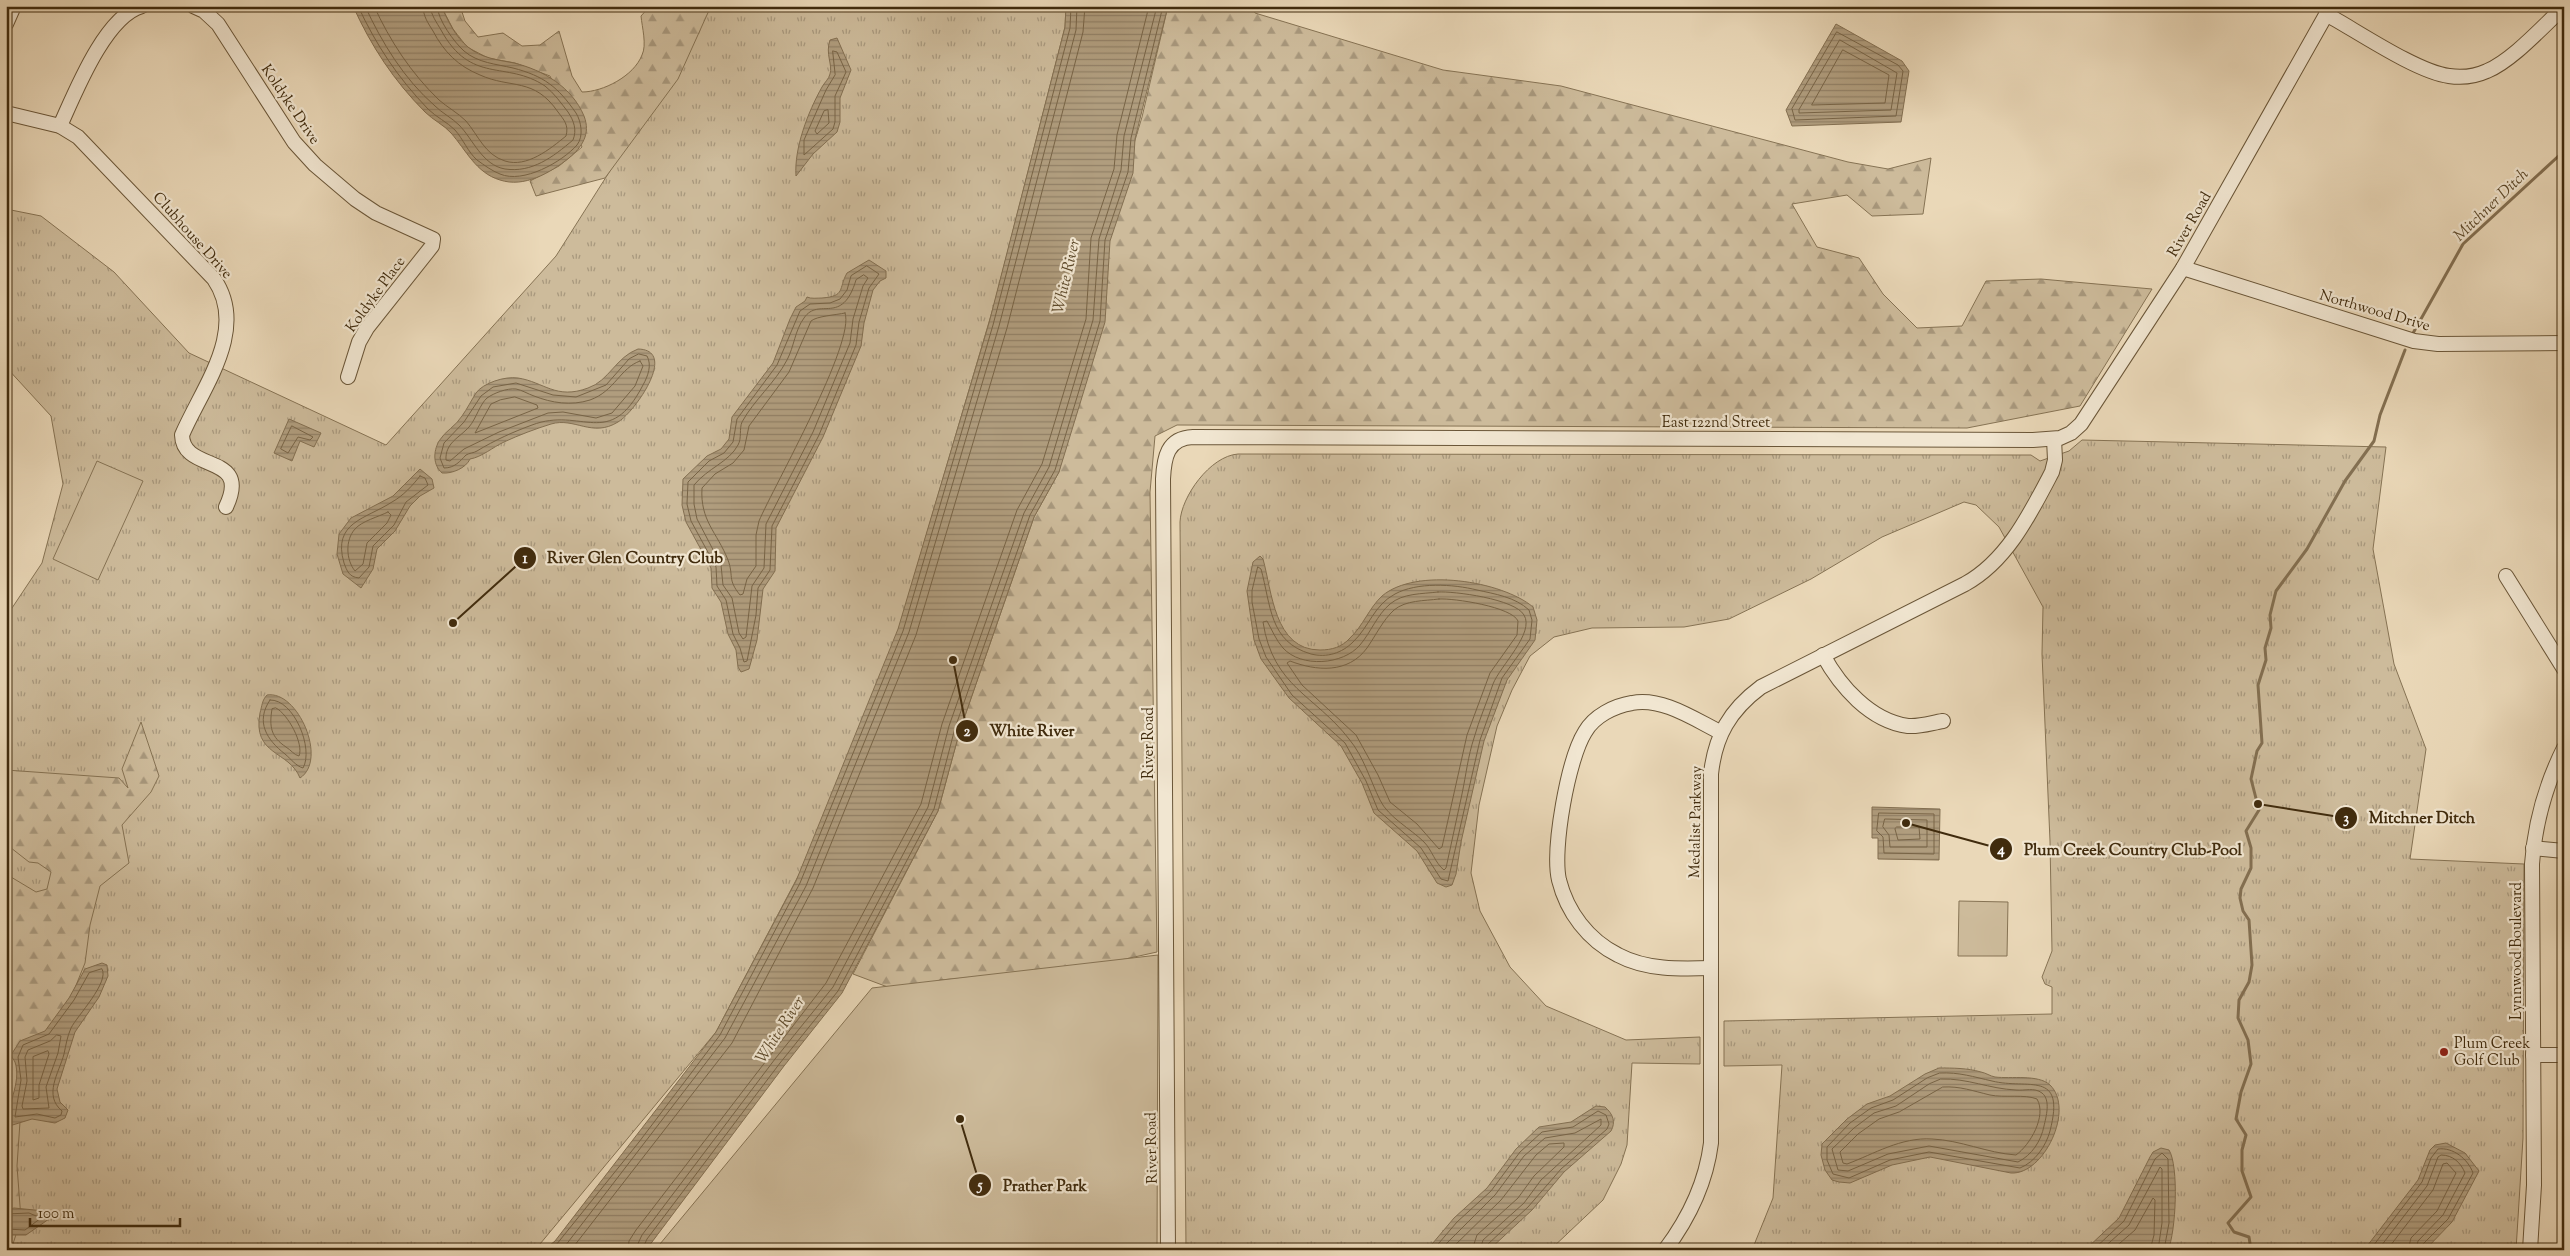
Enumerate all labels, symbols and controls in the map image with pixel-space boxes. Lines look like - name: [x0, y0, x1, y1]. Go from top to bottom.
- street label: Koldyke Drive: [255, 61, 324, 149]
- water label: Mitchner Ditch: [2449, 164, 2534, 247]
- street label: Clubhouse Drive: [147, 188, 237, 284]
- street label: River Road: [2163, 188, 2218, 261]
- water label: White River: [1048, 237, 1087, 316]
- street label: Koldyke Place: [341, 253, 411, 337]
- street label: Northwood Drive: [2317, 286, 2432, 337]
- street label: East 122nd Street: [1662, 413, 1770, 434]
- callout: River Glen Country Club: [512, 542, 733, 573]
- text: River Glen Country Club: [547, 548, 723, 571]
- text: 1: [522, 549, 528, 570]
- street label: River Road: [1139, 707, 1160, 779]
- callout: White River: [955, 715, 1085, 746]
- text: White River: [989, 721, 1076, 744]
- text: 2: [963, 722, 971, 743]
- street label: Medalist Parkway: [1685, 765, 1708, 878]
- callout: Mitchner Ditch: [2334, 802, 2485, 833]
- text: Mitchner Ditch: [2369, 808, 2476, 831]
- text: 3: [2343, 809, 2349, 830]
- callout: Plum Creek Country Club-Pool: [1989, 833, 2252, 864]
- text: 4: [1996, 840, 2005, 861]
- text: Plum Creek Country Club-Pool: [2024, 840, 2243, 863]
- street label: Lynnwood Boulevard: [2507, 881, 2528, 1020]
- water label: White River: [751, 992, 811, 1068]
- place label: Plum Creek Golf Club: [2454, 1034, 2530, 1072]
- marker: Plum Creek Golf Club: [2438, 1046, 2450, 1058]
- street label: River Road: [1141, 1111, 1164, 1184]
- callout: Prather Park: [968, 1170, 1097, 1201]
- text: 5: [976, 1176, 983, 1197]
- text: Prather Park: [1003, 1176, 1087, 1199]
- scale bar: [30, 1196, 180, 1228]
- text: 100 m: [38, 1204, 75, 1225]

